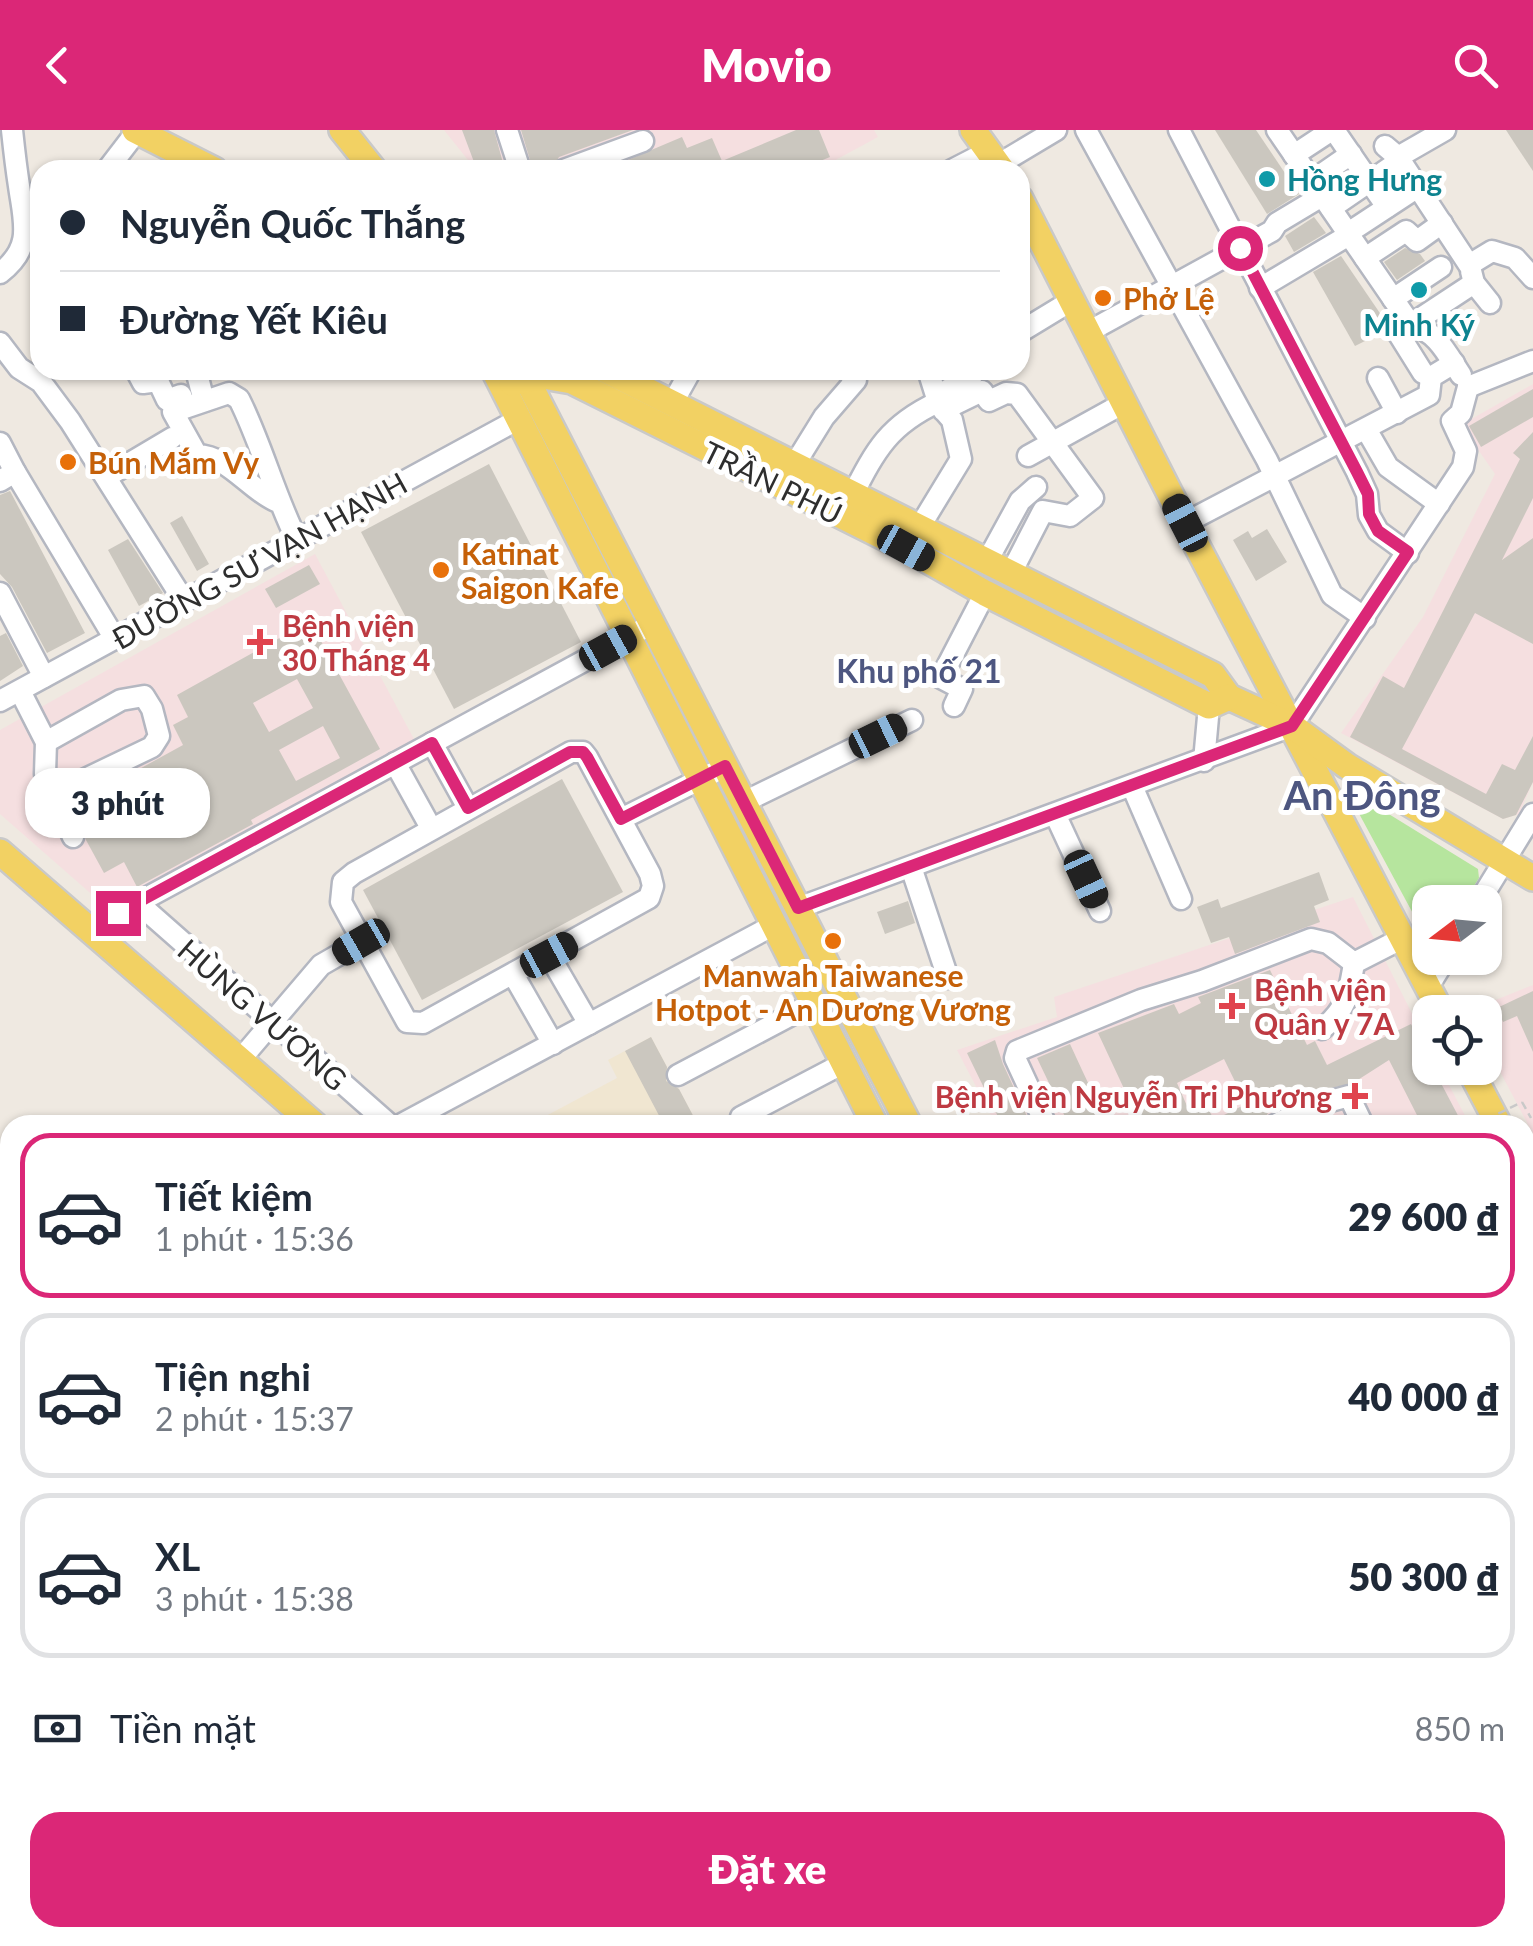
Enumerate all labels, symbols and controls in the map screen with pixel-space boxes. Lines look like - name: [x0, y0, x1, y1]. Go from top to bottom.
- icon: back: [30, 38, 85, 93]
- text: Movio: [701, 38, 832, 92]
- icon: search: [1448, 38, 1503, 93]
- place label: Hồng Hưng: [1287, 161, 1442, 197]
- marker: Hồng Hưng: [1256, 168, 1278, 190]
- text: Nguyễn Quốc Thắng: [120, 200, 465, 246]
- route start: [1218, 226, 1263, 271]
- marker: Minh Ký: [1408, 279, 1430, 301]
- place label: Phở Lệ: [1123, 280, 1214, 316]
- marker: Phở Lệ: [1092, 287, 1114, 309]
- text: Đường Yết Kiêu: [120, 296, 388, 342]
- place label: Minh Ký: [1363, 306, 1475, 342]
- street label: TRẦN PHÚ: [698, 432, 849, 531]
- place label: Bún Mắm Vy: [88, 444, 259, 480]
- marker: Bún Mắm Vy: [57, 451, 79, 473]
- street label: ĐƯỜNG SƯ VẠN HẠNH: [105, 464, 413, 656]
- car: [1158, 489, 1212, 557]
- car: [872, 520, 940, 576]
- place label: Katinat Saigon Kafe: [461, 535, 619, 605]
- marker: Katinat Saigon Kafe: [430, 559, 452, 581]
- place label: Bệnh viện 30 Tháng 4: [282, 607, 431, 677]
- car: [574, 620, 642, 676]
- marker: Bệnh viện 30 Tháng 4: [247, 629, 273, 655]
- district label: Khu phố 21: [836, 651, 1002, 690]
- car: [844, 709, 912, 763]
- callout: 3 phút: [26, 768, 210, 838]
- district label: An Đông: [1282, 771, 1441, 819]
- text: 3 phút: [71, 783, 164, 822]
- car: [1060, 845, 1112, 913]
- north arrow: [1412, 885, 1502, 975]
- map controls: [1412, 885, 1502, 1085]
- route end: [96, 891, 141, 936]
- car: [328, 914, 394, 970]
- car: [515, 928, 583, 982]
- marker: Manwah Taiwanese Hotpot - An Dương Vương: [822, 930, 844, 952]
- street label: HÙNG VƯƠNG: [171, 931, 355, 1097]
- place label: Manwah Taiwanese Hotpot - An Dương Vương: [655, 957, 1011, 1027]
- place label: Bệnh viện Quân y 7A: [1254, 971, 1394, 1041]
- marker: Bệnh viện Quân y 7A: [1219, 993, 1245, 1019]
- button: locate: [1412, 995, 1502, 1085]
- place label: Bệnh viện Nguyễn Tri Phương: [935, 1078, 1332, 1114]
- marker: Bệnh viện Nguyễn Tri Phương: [1342, 1083, 1368, 1109]
- icon: car: [35, 1171, 125, 1261]
- text: Tiết kiệm: [155, 1173, 313, 1219]
- text: 29 600 ₫: [1348, 1193, 1500, 1239]
- text: 1 phút · 15:36: [155, 1219, 354, 1258]
- icon: car: [35, 1351, 125, 1441]
- text: Tiện nghi: [155, 1353, 311, 1399]
- text: 40 000 ₫: [1348, 1373, 1500, 1419]
- text: 2 phút · 15:37: [155, 1399, 354, 1438]
- icon: car: [35, 1531, 125, 1621]
- text: XL: [155, 1533, 200, 1579]
- text: 50 300 ₫: [1348, 1553, 1500, 1599]
- text: 3 phút · 15:38: [155, 1579, 354, 1618]
- icon: cash: [30, 1701, 85, 1756]
- text: Tiền mặt: [110, 1705, 256, 1751]
- text: 850 m: [1415, 1709, 1505, 1748]
- button: Đặt xe: [30, 1812, 1505, 1927]

